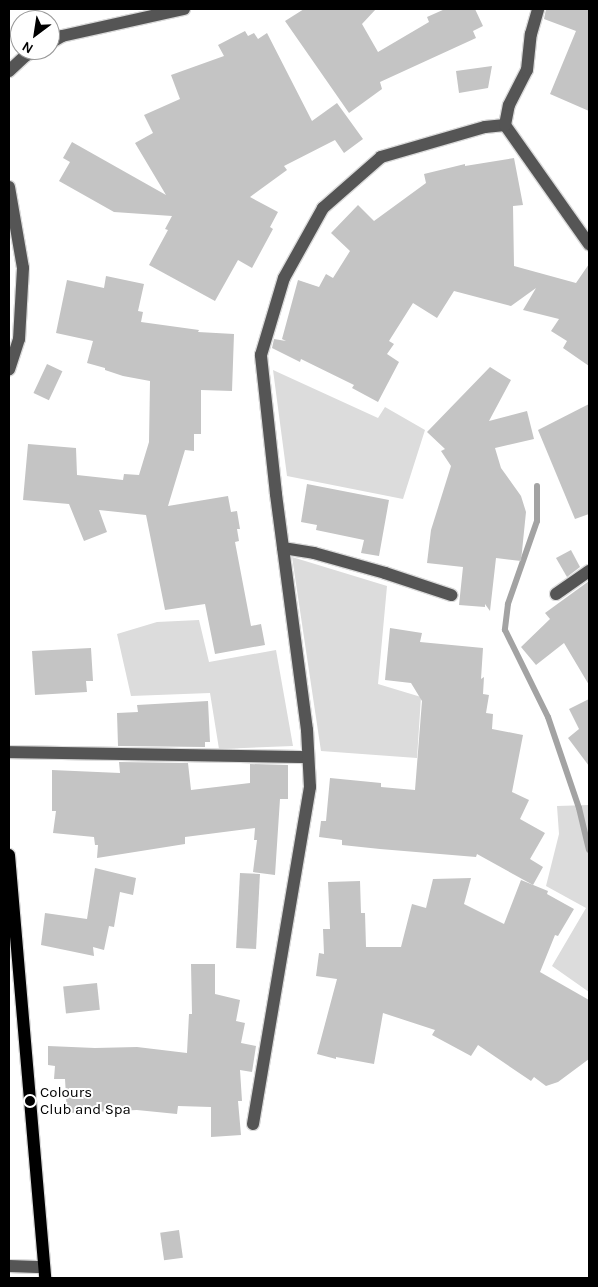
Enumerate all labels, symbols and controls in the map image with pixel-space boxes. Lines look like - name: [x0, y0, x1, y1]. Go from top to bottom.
- north arrow: [10, 10, 60, 60]
- text: N: [19, 38, 36, 57]
- place label: Colours Club and Spa: [40, 1083, 131, 1118]
- marker: Colours Club and Spa: [24, 1095, 36, 1107]

